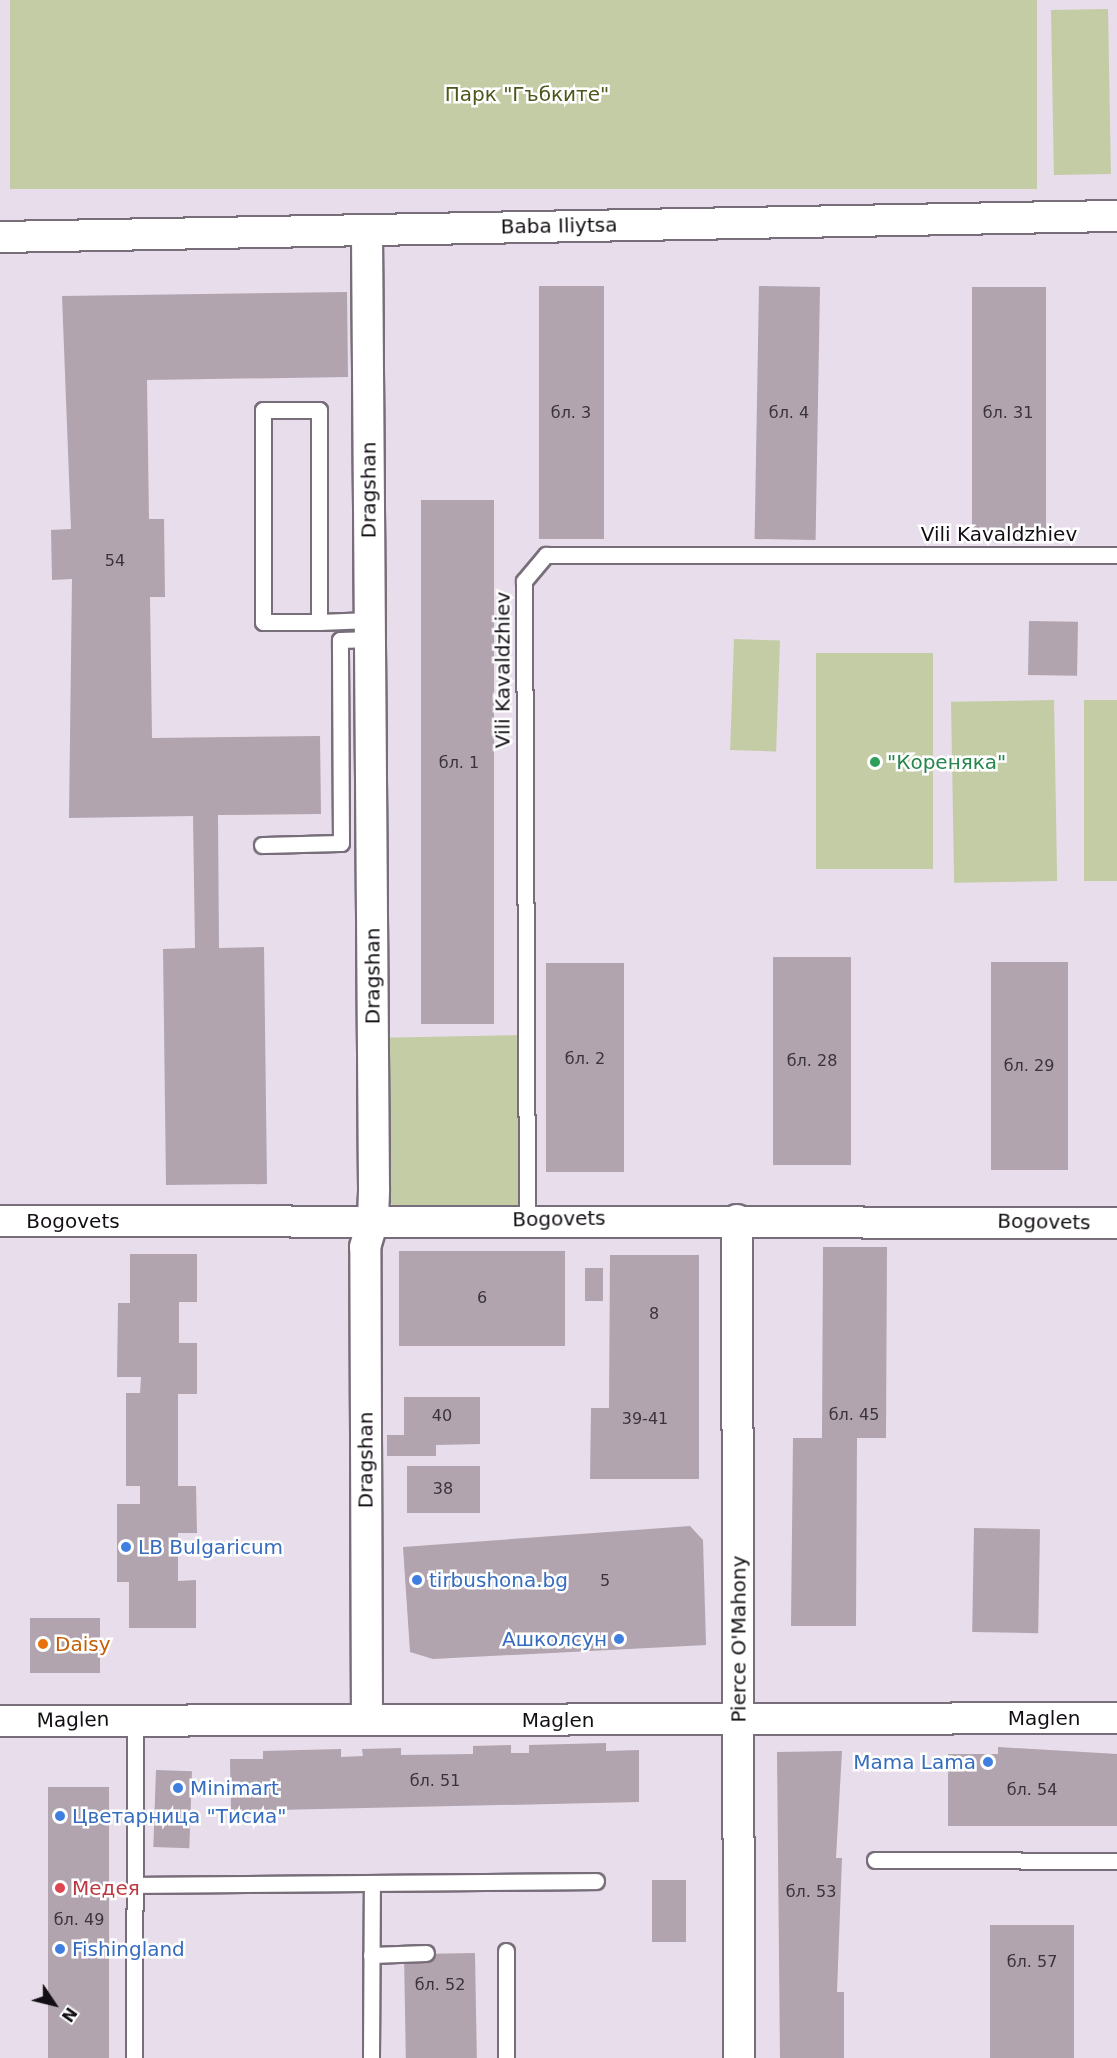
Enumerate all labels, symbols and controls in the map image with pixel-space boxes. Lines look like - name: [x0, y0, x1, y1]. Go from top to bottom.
- park label: Парк "Гъбките": [445, 82, 609, 106]
- street label: Baba Iliytsa: [500, 213, 618, 239]
- house number: бл. 3: [551, 403, 591, 423]
- house number: бл. 4: [769, 403, 809, 423]
- house number: бл. 31: [983, 403, 1033, 423]
- street label: Dragshan: [357, 442, 381, 538]
- street label: Vili Kavaldzhiev: [921, 522, 1077, 546]
- house number: 54: [105, 551, 125, 571]
- street label: Vili Kavaldzhiev: [491, 592, 515, 748]
- place label: "Кореняка": [887, 750, 1006, 774]
- house number: бл. 1: [439, 753, 479, 773]
- marker: "Кореняка": [868, 755, 882, 769]
- street label: Dragshan: [361, 928, 385, 1024]
- house number: бл. 2: [565, 1049, 605, 1069]
- house number: бл. 28: [787, 1051, 837, 1071]
- house number: бл. 29: [1004, 1056, 1054, 1076]
- street label: Bogovets: [512, 1206, 606, 1232]
- street label: Bogovets: [26, 1209, 120, 1233]
- street label: Bogovets: [997, 1209, 1091, 1235]
- house number: 6: [477, 1288, 487, 1308]
- house number: 8: [649, 1304, 659, 1324]
- house number: бл. 45: [829, 1405, 879, 1425]
- house number: 40: [432, 1406, 452, 1426]
- house number: 39-41: [622, 1409, 668, 1429]
- street label: Dragshan: [354, 1412, 378, 1508]
- house number: 38: [433, 1479, 453, 1499]
- place label: LB Bulgaricum: [138, 1535, 283, 1559]
- marker: LB Bulgaricum: [119, 1540, 133, 1554]
- street label: Pierce O'Mahony: [727, 1555, 751, 1723]
- place label: tirbushona.bg: [429, 1568, 568, 1592]
- house number: 5: [600, 1571, 610, 1591]
- marker: tirbushona.bg: [410, 1573, 424, 1587]
- place label: Ашколсун: [502, 1627, 607, 1651]
- place label: Daisy: [55, 1632, 110, 1656]
- marker: Ашколсун: [612, 1632, 626, 1646]
- marker: Daisy: [36, 1637, 50, 1651]
- street label: Maglen: [1008, 1706, 1080, 1730]
- street label: Maglen: [36, 1707, 110, 1733]
- street label: Maglen: [522, 1708, 594, 1732]
- place label: Mama Lama: [853, 1750, 976, 1774]
- marker: Mama Lama: [981, 1755, 995, 1769]
- house number: бл. 51: [410, 1771, 460, 1791]
- place label: Minimart: [190, 1776, 279, 1800]
- house number: бл. 54: [1007, 1780, 1057, 1800]
- marker: Minimart: [171, 1781, 185, 1795]
- place label: Цветарница "Тисиа": [72, 1804, 286, 1828]
- marker: Цветарница "Тисиа": [53, 1809, 67, 1823]
- place label: Медея: [72, 1876, 140, 1900]
- marker: Медея: [53, 1881, 67, 1895]
- house number: бл. 53: [786, 1882, 836, 1902]
- house number: бл. 49: [54, 1910, 104, 1930]
- place label: Fishingland: [72, 1937, 185, 1961]
- marker: Fishingland: [53, 1942, 67, 1956]
- house number: бл. 57: [1007, 1952, 1057, 1972]
- north arrow: [24, 1974, 84, 2034]
- house number: бл. 52: [415, 1975, 465, 1995]
- text: N: [58, 2004, 81, 2026]

